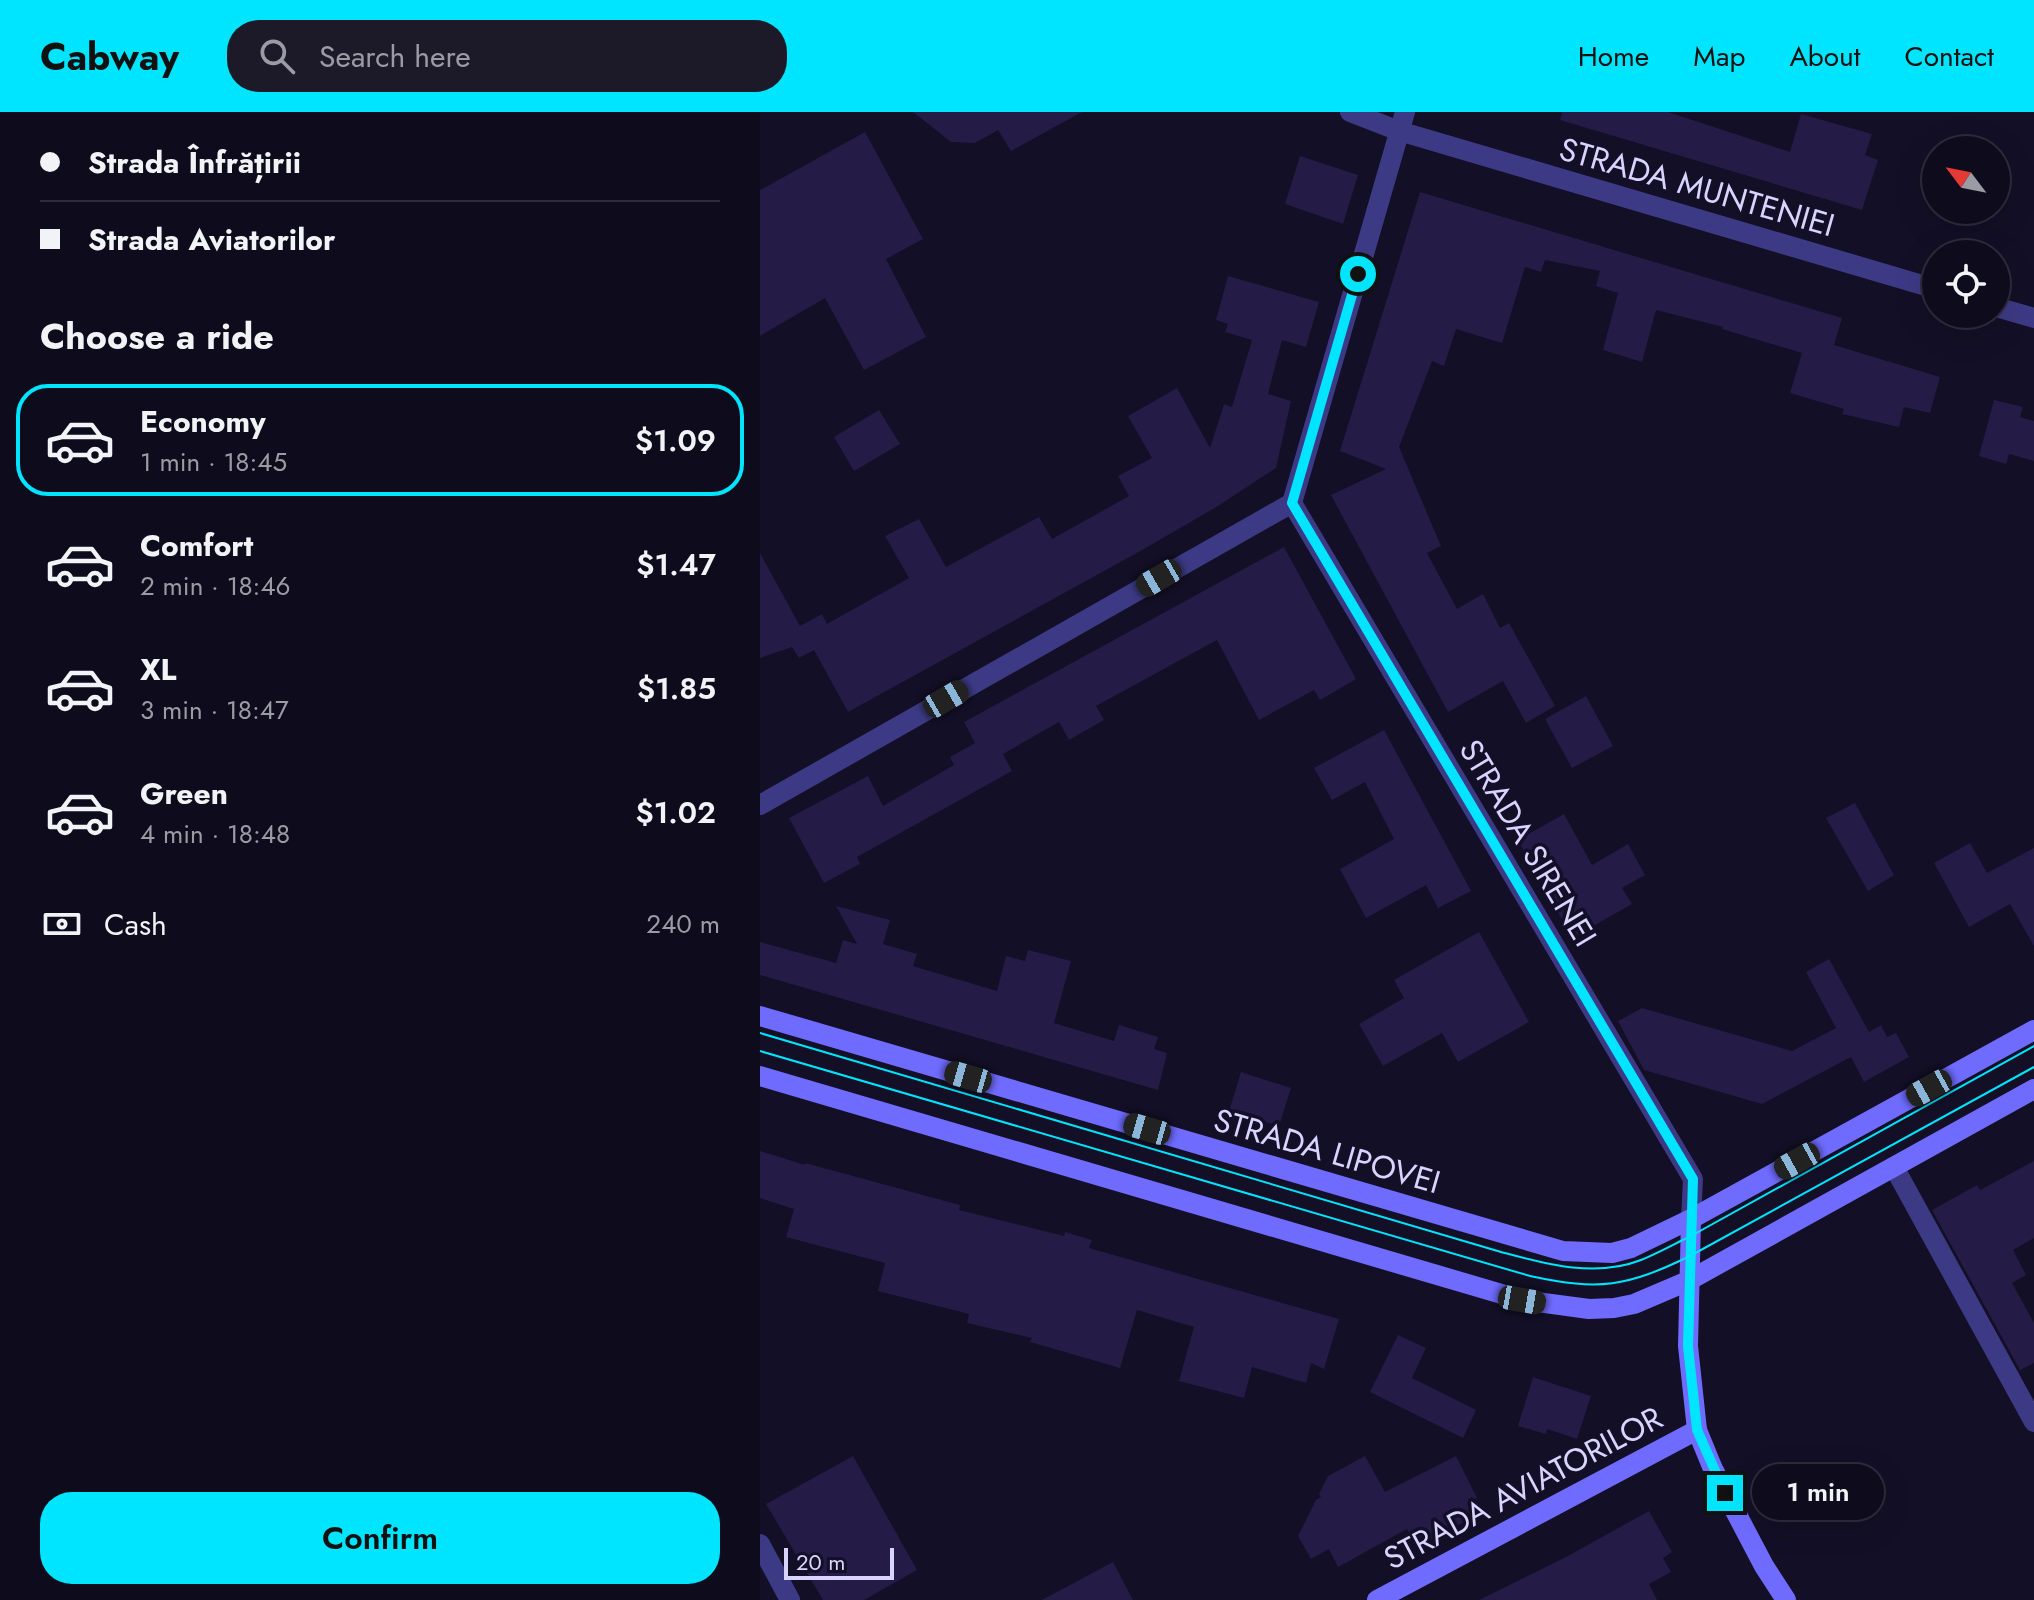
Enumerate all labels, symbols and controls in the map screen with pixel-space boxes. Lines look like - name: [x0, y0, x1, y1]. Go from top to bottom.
- search box: [227, 20, 787, 92]
- text: Cabway: [40, 29, 179, 84]
- icon: search: [255, 34, 299, 78]
- text: Search here: [319, 35, 471, 78]
- text: Home: [1578, 36, 1649, 77]
- text: Map: [1693, 36, 1745, 77]
- text: About: [1789, 36, 1861, 77]
- text: Contact: [1905, 36, 1994, 77]
- street label: STRADA MUNTENIEI: [1554, 126, 1840, 248]
- north arrow: [1922, 136, 2010, 224]
- map controls: [1922, 136, 2010, 328]
- text: Strada Înfrățirii: [88, 141, 301, 184]
- text: Strada Aviatorilor: [88, 218, 335, 261]
- button: locate: [1922, 240, 2010, 328]
- route start: [1340, 256, 1376, 292]
- text: Choose a ride: [40, 310, 274, 362]
- text: Economy: [140, 400, 266, 443]
- icon: car: [44, 404, 116, 476]
- text: $1.09: [635, 419, 716, 462]
- text: 1 min · 18:45: [140, 443, 287, 481]
- text: Comfort: [140, 524, 253, 567]
- icon: car: [44, 528, 116, 600]
- text: $1.47: [636, 543, 716, 586]
- car: [1132, 556, 1186, 600]
- text: 2 min · 18:46: [140, 567, 291, 605]
- text: XL: [140, 648, 176, 691]
- icon: car: [44, 652, 116, 724]
- text: $1.85: [637, 667, 716, 710]
- car: [919, 677, 973, 721]
- text: 3 min · 18:47: [140, 691, 289, 729]
- street label: STRADA SIRENEI: [1448, 731, 1608, 955]
- text: Green: [140, 772, 228, 815]
- icon: car: [44, 776, 116, 848]
- text: $1.02: [635, 791, 716, 834]
- text: 4 min · 18:48: [140, 815, 290, 853]
- icon: cash: [40, 902, 84, 946]
- text: Cash: [104, 903, 167, 946]
- text: 240 m: [646, 905, 720, 943]
- car: [942, 1059, 994, 1095]
- car: [1902, 1066, 1956, 1110]
- street label: STRADA LIPOVEI: [1208, 1097, 1446, 1205]
- car: [1121, 1111, 1173, 1147]
- car: [1770, 1139, 1824, 1183]
- car: [1496, 1284, 1548, 1316]
- street label: STRADA AVIATORILOR: [1375, 1395, 1671, 1581]
- callout: 1 min: [1753, 1465, 1885, 1521]
- text: 1 min: [1786, 1473, 1850, 1511]
- route end: [1707, 1475, 1743, 1511]
- button: Confirm: [40, 1492, 720, 1584]
- scale bar: [784, 1544, 894, 1580]
- text: 20 m: [796, 1546, 845, 1578]

